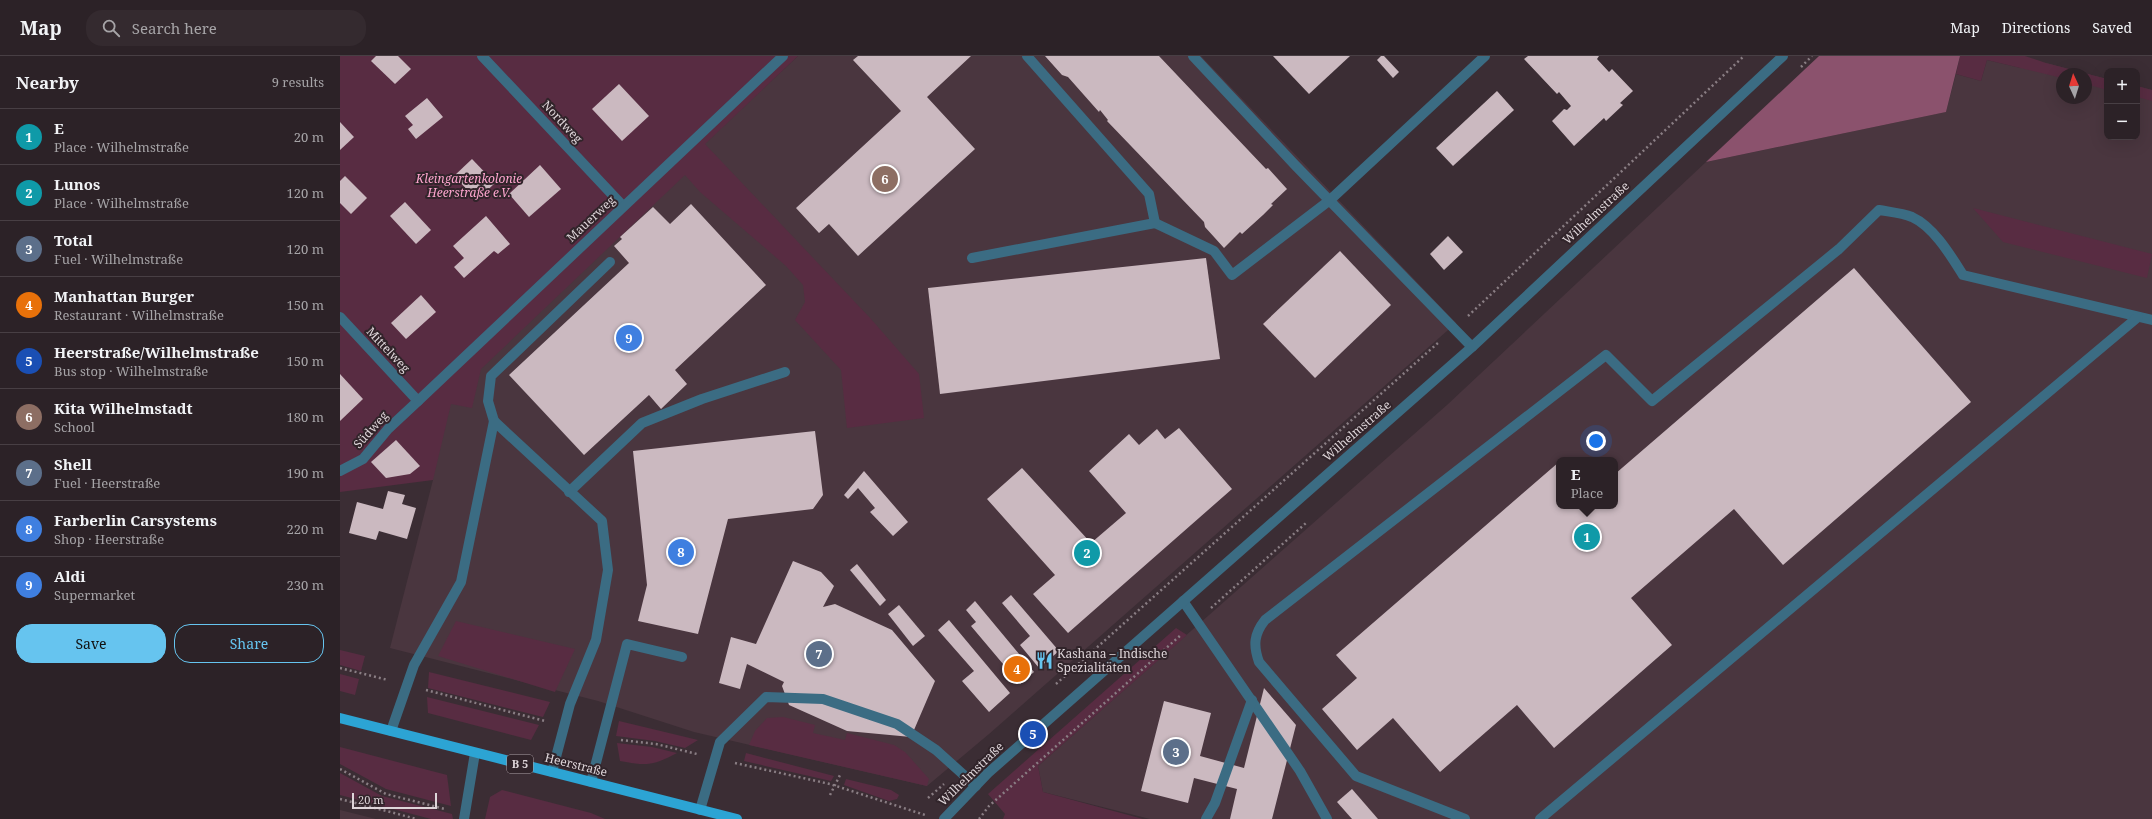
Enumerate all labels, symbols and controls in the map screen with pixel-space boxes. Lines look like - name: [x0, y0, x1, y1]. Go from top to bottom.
- search box: [86, 10, 366, 46]
- text: Map: [20, 15, 62, 41]
- icon: search: [100, 17, 122, 39]
- text: Search here: [132, 18, 217, 38]
- text: Map: [1950, 18, 1980, 37]
- text: Directions: [2002, 18, 2070, 37]
- text: Saved: [2092, 18, 2132, 37]
- north arrow: [2056, 68, 2092, 104]
- map controls: [2104, 68, 2140, 140]
- button: +: [2104, 68, 2140, 104]
- text: Nearby: [16, 71, 79, 94]
- text: 9 results: [272, 73, 324, 91]
- street label: Nordweg: [538, 97, 587, 147]
- button: −: [2104, 104, 2140, 140]
- text: E: [54, 118, 64, 138]
- text: 1: [25, 128, 33, 146]
- text: 20 m: [294, 128, 324, 146]
- text: Place · Wilhelmstraße: [54, 138, 189, 156]
- pin: 6: [872, 164, 898, 194]
- park label: Kleingartenkolonie Heerstraße e.V.: [415, 170, 522, 201]
- text: Lunos: [54, 174, 100, 194]
- street label: Wilhelmstraße: [1559, 177, 1633, 248]
- text: 2: [25, 184, 33, 202]
- text: 120 m: [287, 184, 324, 202]
- street label: Mauerweg: [563, 191, 619, 246]
- text: Place · Wilhelmstraße: [54, 194, 189, 212]
- text: Total: [54, 230, 93, 250]
- text: 3: [25, 240, 33, 258]
- text: 120 m: [287, 240, 324, 258]
- text: Fuel · Wilhelmstraße: [54, 250, 183, 268]
- text: Manhattan Burger: [54, 286, 194, 306]
- text: 4: [25, 296, 33, 314]
- text: 150 m: [287, 296, 324, 314]
- text: Restaurant · Wilhelmstraße: [54, 306, 224, 324]
- street label: Mittelweg: [363, 323, 414, 377]
- pin: 9: [616, 323, 642, 353]
- text: Heerstraße/Wilhelmstraße: [54, 342, 259, 362]
- text: 5: [25, 352, 33, 370]
- text: 150 m: [287, 352, 324, 370]
- text: Bus stop · Wilhelmstraße: [54, 362, 208, 380]
- street label: Wilhelmstraße: [1319, 396, 1394, 465]
- text: Kita Wilhelmstadt: [54, 398, 193, 418]
- street label: Südweg: [349, 407, 392, 452]
- text: 6: [25, 408, 33, 426]
- text: 180 m: [287, 408, 324, 426]
- text: School: [54, 418, 95, 436]
- your location: [1586, 431, 1606, 451]
- text: Shell: [54, 454, 92, 474]
- popup: [1556, 457, 1618, 509]
- text: 7: [25, 464, 33, 482]
- text: 190 m: [287, 464, 324, 482]
- text: E: [1571, 464, 1581, 484]
- text: Fuel · Heerstraße: [54, 474, 160, 492]
- text: Place: [1571, 484, 1603, 502]
- text: Farberlin Carsystems: [54, 510, 217, 530]
- text: 8: [25, 520, 33, 538]
- text: 220 m: [287, 520, 324, 538]
- pin: 1: [1574, 522, 1600, 552]
- text: Shop · Heerstraße: [54, 530, 164, 548]
- pin: 8: [668, 537, 694, 567]
- pin: 2: [1074, 538, 1100, 568]
- text: Aldi: [54, 566, 86, 586]
- text: 9: [25, 576, 33, 594]
- text: 230 m: [287, 576, 324, 594]
- text: Supermarket: [54, 586, 135, 604]
- button: Save: [16, 624, 166, 663]
- button: Share: [174, 624, 324, 663]
- pin: 7: [806, 639, 832, 669]
- place label: Kashana – Indische Spezialitäten: [1057, 645, 1167, 676]
- restaurant icon: Kashana – Indische Spezialitäten: [1034, 651, 1054, 671]
- pin: 4: [1004, 654, 1030, 684]
- pin: 5: [1020, 719, 1046, 749]
- pin: 3: [1163, 737, 1189, 767]
- street label: Wilhelmstraße: [934, 738, 1007, 809]
- street label: Heerstraße: [543, 749, 609, 781]
- road number: B 5: [507, 755, 533, 773]
- scale bar: [352, 791, 437, 810]
- text: 20 m: [358, 792, 384, 807]

